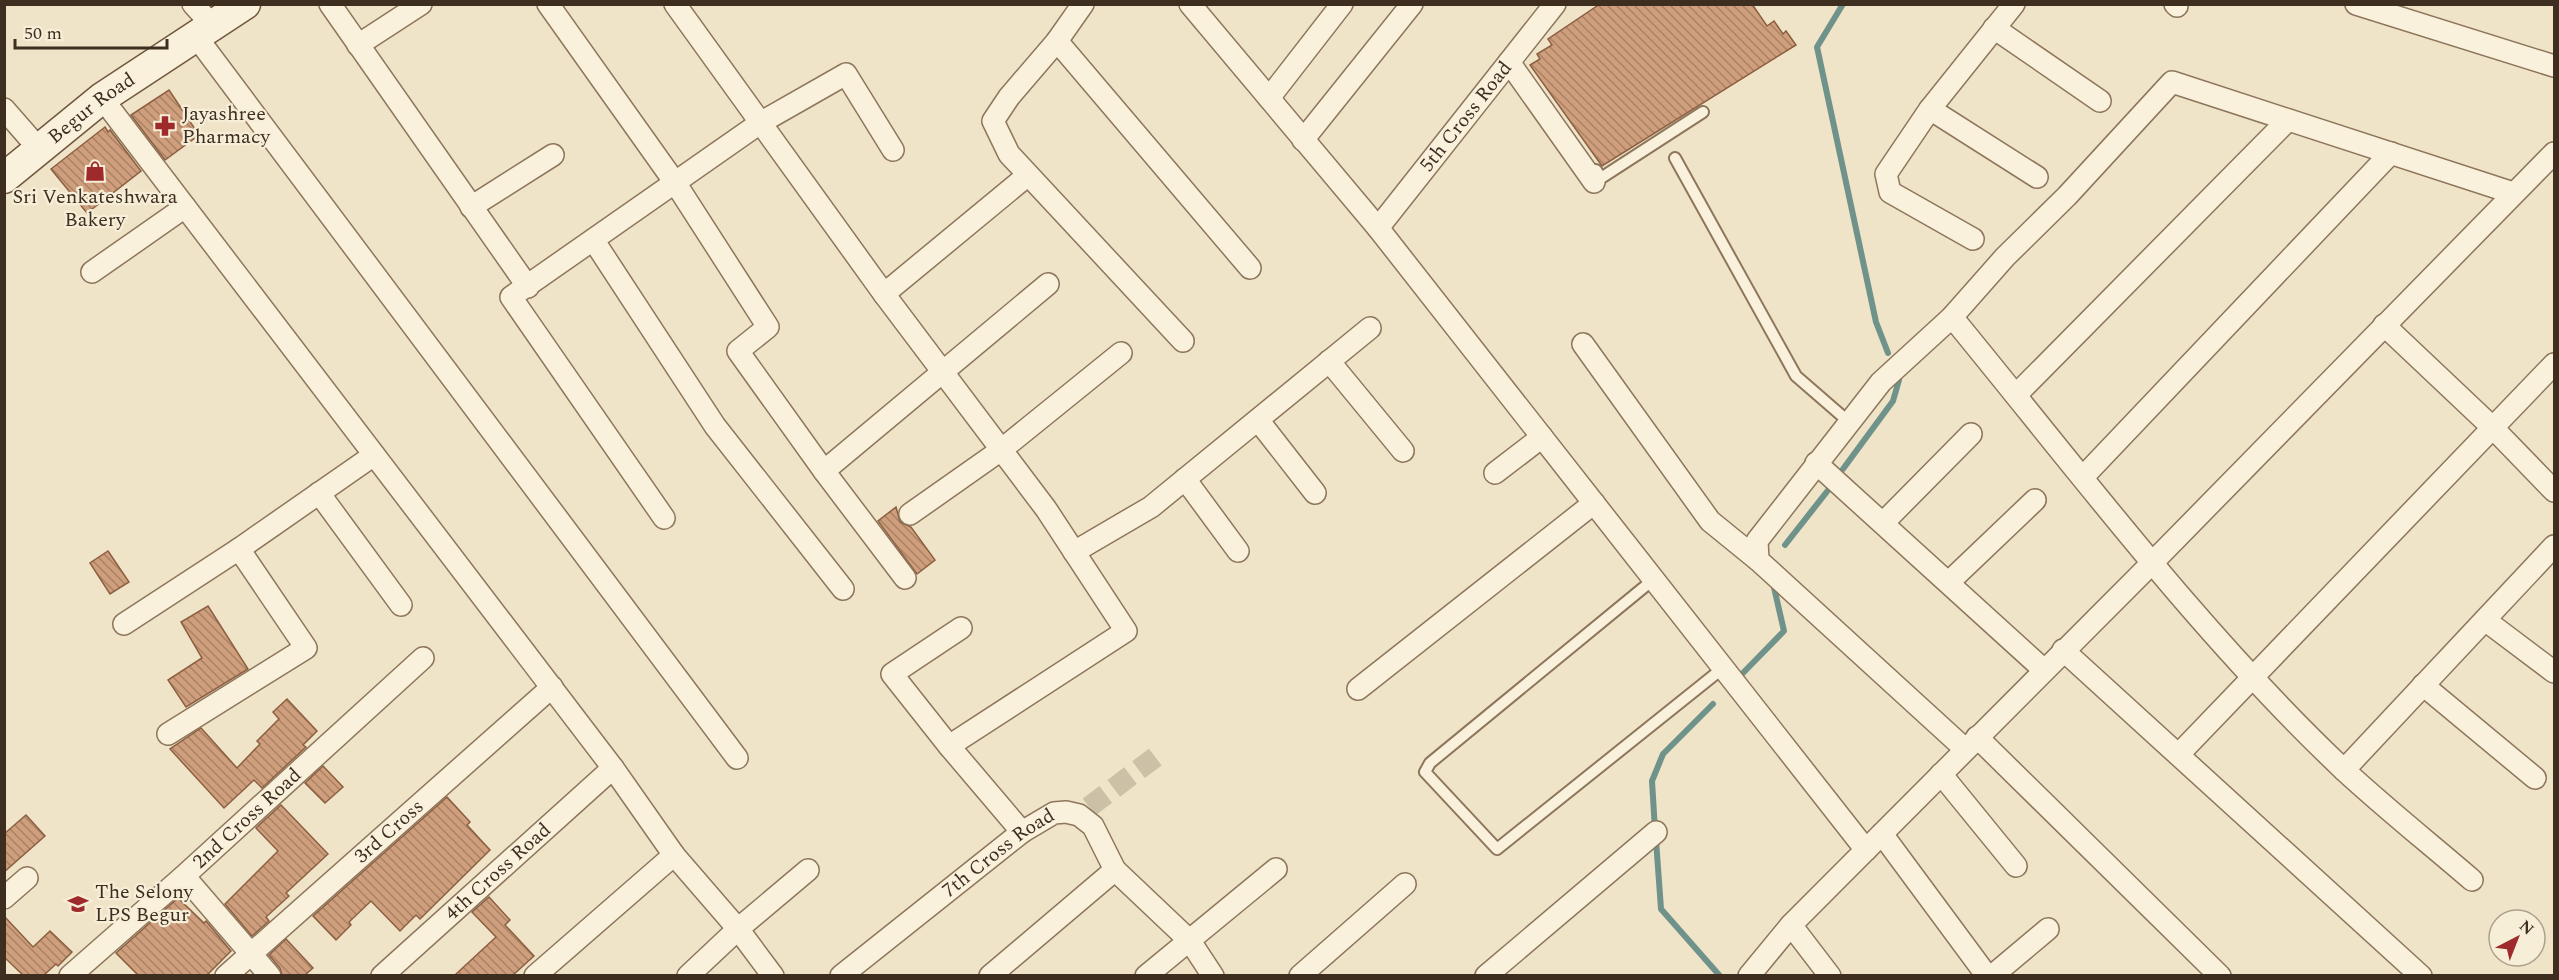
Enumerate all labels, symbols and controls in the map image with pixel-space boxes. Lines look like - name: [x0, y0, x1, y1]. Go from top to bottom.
- scale bar: [15, 12, 166, 50]
- text: 50 m: [24, 20, 62, 47]
- street label: 5th Cross Road: [1413, 55, 1519, 179]
- street label: Begur Road: [41, 65, 141, 151]
- place label: Jayashree Pharmacy: [182, 99, 271, 152]
- pharmacy icon: Jayashree Pharmacy: [153, 114, 177, 138]
- shop icon: Sri Venkateshwara Bakery: [83, 159, 107, 183]
- place label: Sri Venkateshwara Bakery: [12, 182, 178, 235]
- street label: 2nd Cross Road: [186, 761, 308, 876]
- street label: 3rd Cross: [348, 792, 431, 871]
- street label: 7th Cross Road: [936, 801, 1060, 905]
- street label: 4th Cross Road: [438, 816, 558, 928]
- place label: The Selony LPS Begur: [95, 877, 195, 930]
- school or university icon: The Selony LPS Begur: [66, 892, 90, 916]
- north arrow: [2487, 908, 2547, 968]
- text: N: [2513, 914, 2539, 941]

